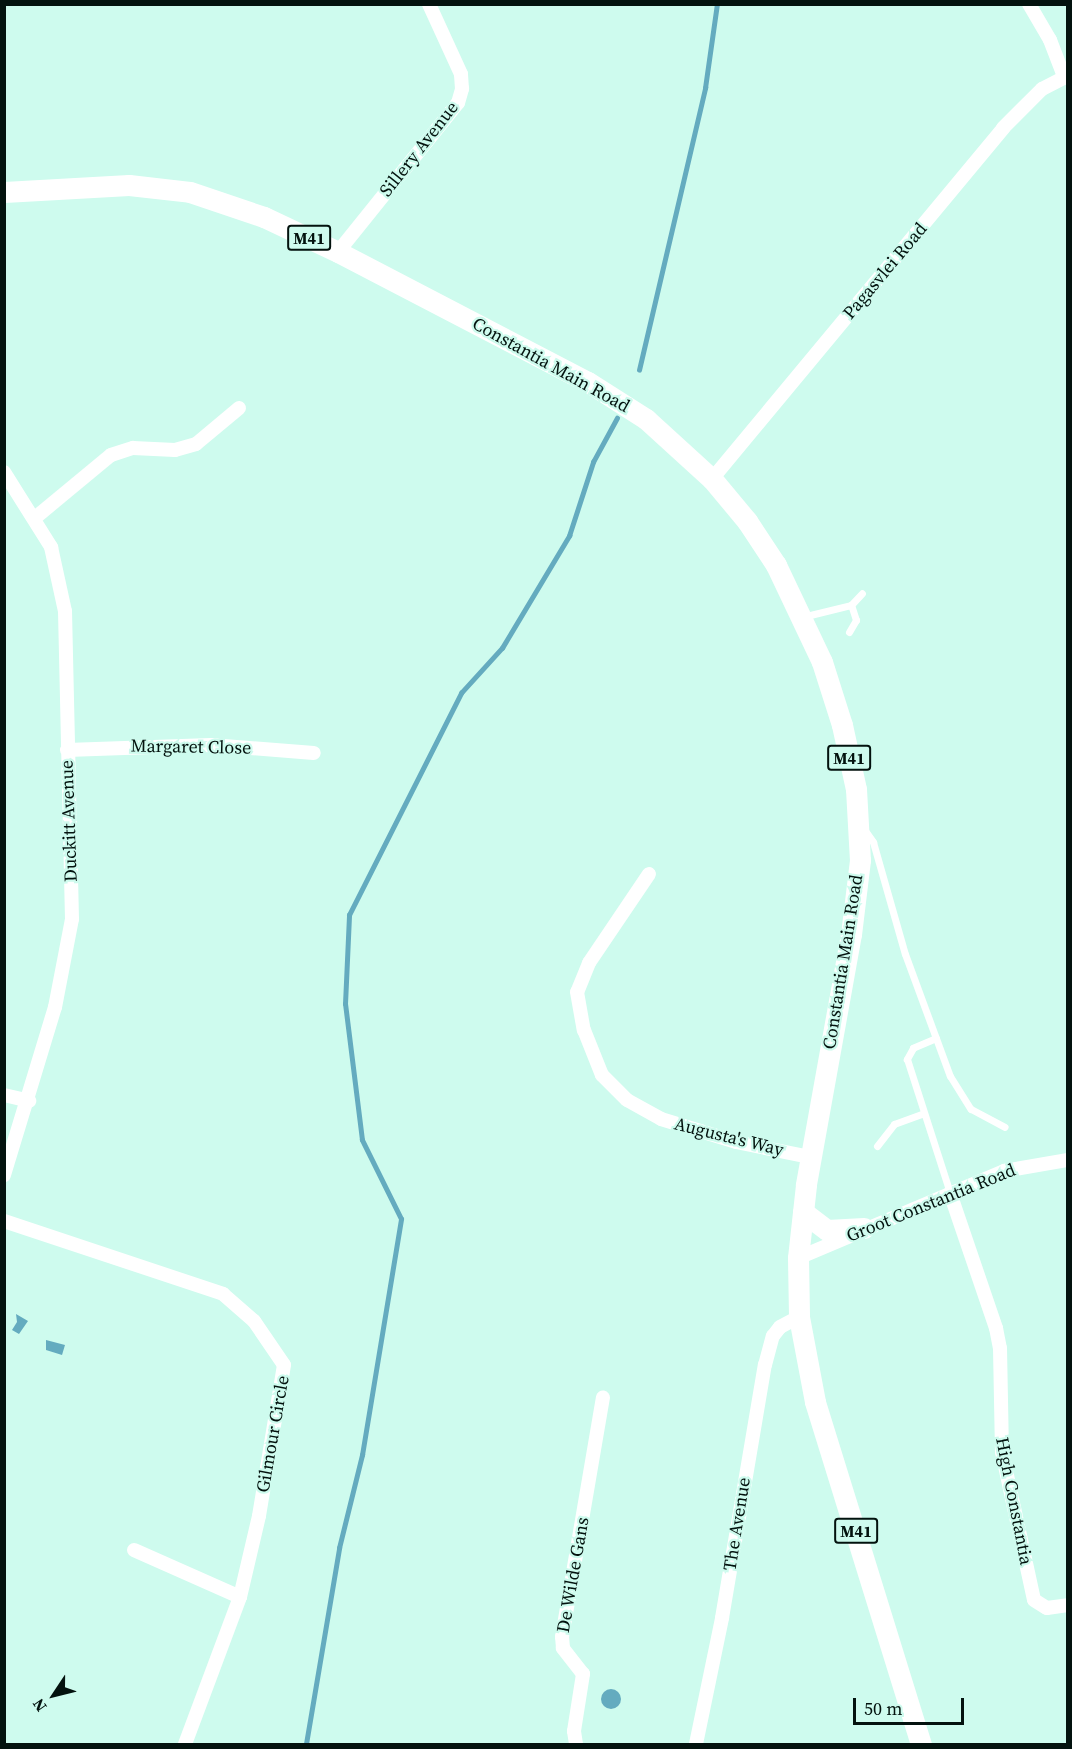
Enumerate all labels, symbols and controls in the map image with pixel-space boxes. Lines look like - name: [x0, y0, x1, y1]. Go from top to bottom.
- street label: Sillery Avenue: [375, 97, 463, 201]
- street label: Pagasvlei Road: [838, 218, 932, 324]
- road number: M41: [286, 225, 332, 251]
- street label: Constantia Main Road: [469, 313, 633, 417]
- street label: Margaret Close: [130, 735, 252, 759]
- road number: M41: [826, 745, 872, 771]
- street label: Duckitt Avenue: [56, 760, 82, 882]
- street label: Constantia Main Road: [819, 873, 867, 1051]
- street label: Augusta's Way: [672, 1113, 786, 1161]
- street label: Groot Constantia Road: [843, 1159, 1019, 1247]
- street label: Gilmour Circle: [252, 1374, 294, 1494]
- street label: High Constantia: [991, 1435, 1037, 1567]
- street label: The Avenue: [719, 1476, 755, 1572]
- street label: De Wilde Gans: [552, 1515, 594, 1635]
- road number: M41: [834, 1518, 878, 1544]
- north arrow: [24, 1665, 84, 1725]
- scale bar: [856, 1686, 967, 1724]
- text: N: [27, 1694, 52, 1716]
- text: 50 m: [864, 1696, 902, 1721]

